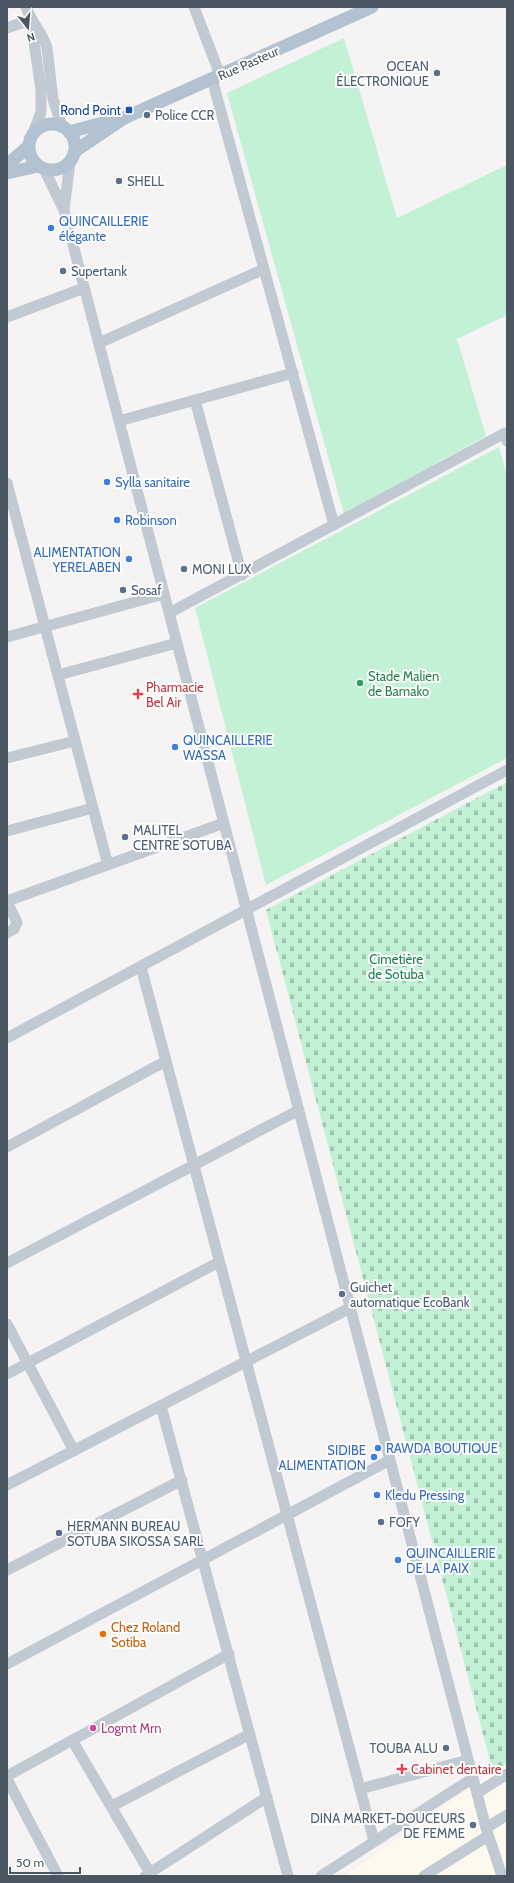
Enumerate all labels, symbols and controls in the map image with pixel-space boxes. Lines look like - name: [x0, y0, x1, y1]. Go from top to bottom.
- north arrow: [8, 8, 48, 48]
- text: N: [25, 30, 37, 45]
- street label: Rue Pasteur: [215, 42, 282, 83]
- place label: OCEAN ÉLECTRONIQUE: [336, 58, 429, 89]
- marker: OCEAN ÉLECTRONIQUE: [432, 68, 442, 78]
- place label: Rond Point: [60, 102, 122, 118]
- marker: Rond Point: [124, 105, 134, 115]
- place label: Police CCR: [155, 107, 214, 123]
- marker: Police CCR: [142, 110, 152, 120]
- place label: SHELL: [127, 173, 164, 189]
- marker: SHELL: [114, 176, 124, 186]
- place label: QUINCAILLERIE élégante: [59, 213, 149, 244]
- marker: QUINCAILLERIE élégante: [46, 223, 56, 233]
- place label: Supertank: [71, 263, 127, 279]
- marker: Supertank: [58, 266, 68, 276]
- place label: Sylla sanitaire: [115, 474, 190, 490]
- marker: Sylla sanitaire: [102, 477, 112, 487]
- place label: Robinson: [125, 512, 177, 528]
- marker: Robinson: [112, 515, 122, 525]
- place label: ALIMENTATION YERELABEN: [33, 544, 121, 575]
- marker: ALIMENTATION YERELABEN: [124, 554, 134, 564]
- place label: MONI LUX: [192, 561, 252, 577]
- marker: MONI LUX: [179, 564, 189, 574]
- place label: Sosaf: [131, 582, 162, 598]
- marker: Sosaf: [118, 585, 128, 595]
- place label: Stade Malien de Bamako: [368, 668, 439, 699]
- marker: Stade Malien de Bamako: [355, 678, 365, 688]
- place label: Pharmacie Bel Air: [146, 679, 204, 710]
- marker: Pharmacie Bel Air: [133, 689, 143, 699]
- place label: QUINCAILLERIE WASSA: [183, 732, 273, 763]
- marker: QUINCAILLERIE WASSA: [170, 742, 180, 752]
- place label: MALITEL CENTRE SOTUBA: [133, 822, 232, 853]
- marker: MALITEL CENTRE SOTUBA: [120, 832, 130, 842]
- park label: Cimetière de Sotuba: [368, 951, 425, 982]
- place label: Guichet automatique EcoBank: [350, 1279, 470, 1310]
- marker: Guichet automatique EcoBank: [337, 1289, 347, 1299]
- place label: RAWDA BOUTIQUE: [386, 1440, 498, 1456]
- place label: SIDIBE ALIMENTATION: [278, 1442, 366, 1473]
- marker: RAWDA BOUTIQUE: [373, 1443, 383, 1453]
- marker: SIDIBE ALIMENTATION: [369, 1452, 379, 1462]
- place label: Kledu Pressing: [385, 1487, 465, 1503]
- marker: Kledu Pressing: [372, 1490, 382, 1500]
- place label: FOFY: [389, 1514, 421, 1530]
- marker: FOFY: [376, 1517, 386, 1527]
- place label: HERMANN BUREAU SOTUBA SIKOSSA SARL: [67, 1518, 204, 1549]
- marker: HERMANN BUREAU SOTUBA SIKOSSA SARL: [54, 1528, 64, 1538]
- place label: QUINCAILLERIE DE LA PAIX: [406, 1545, 496, 1576]
- marker: QUINCAILLERIE DE LA PAIX: [393, 1555, 403, 1565]
- place label: Chez Roland Sotiba: [111, 1619, 180, 1650]
- marker: Chez Roland Sotiba: [98, 1629, 108, 1639]
- place label: Logmt Mrn: [101, 1720, 161, 1736]
- marker: Logmt Mrn: [88, 1723, 98, 1733]
- place label: TOUBA ALU: [370, 1740, 438, 1756]
- marker: TOUBA ALU: [441, 1743, 451, 1753]
- place label: Cabinet dentaire: [411, 1761, 502, 1777]
- marker: Cabinet dentaire: [396, 1763, 408, 1775]
- place label: DINA MARKET-DOUCEURS DE FEMME: [310, 1810, 465, 1841]
- marker: DINA MARKET-DOUCEURS DE FEMME: [468, 1820, 478, 1830]
- scale bar: [10, 1849, 80, 1875]
- text: 50 m: [16, 1855, 44, 1870]

